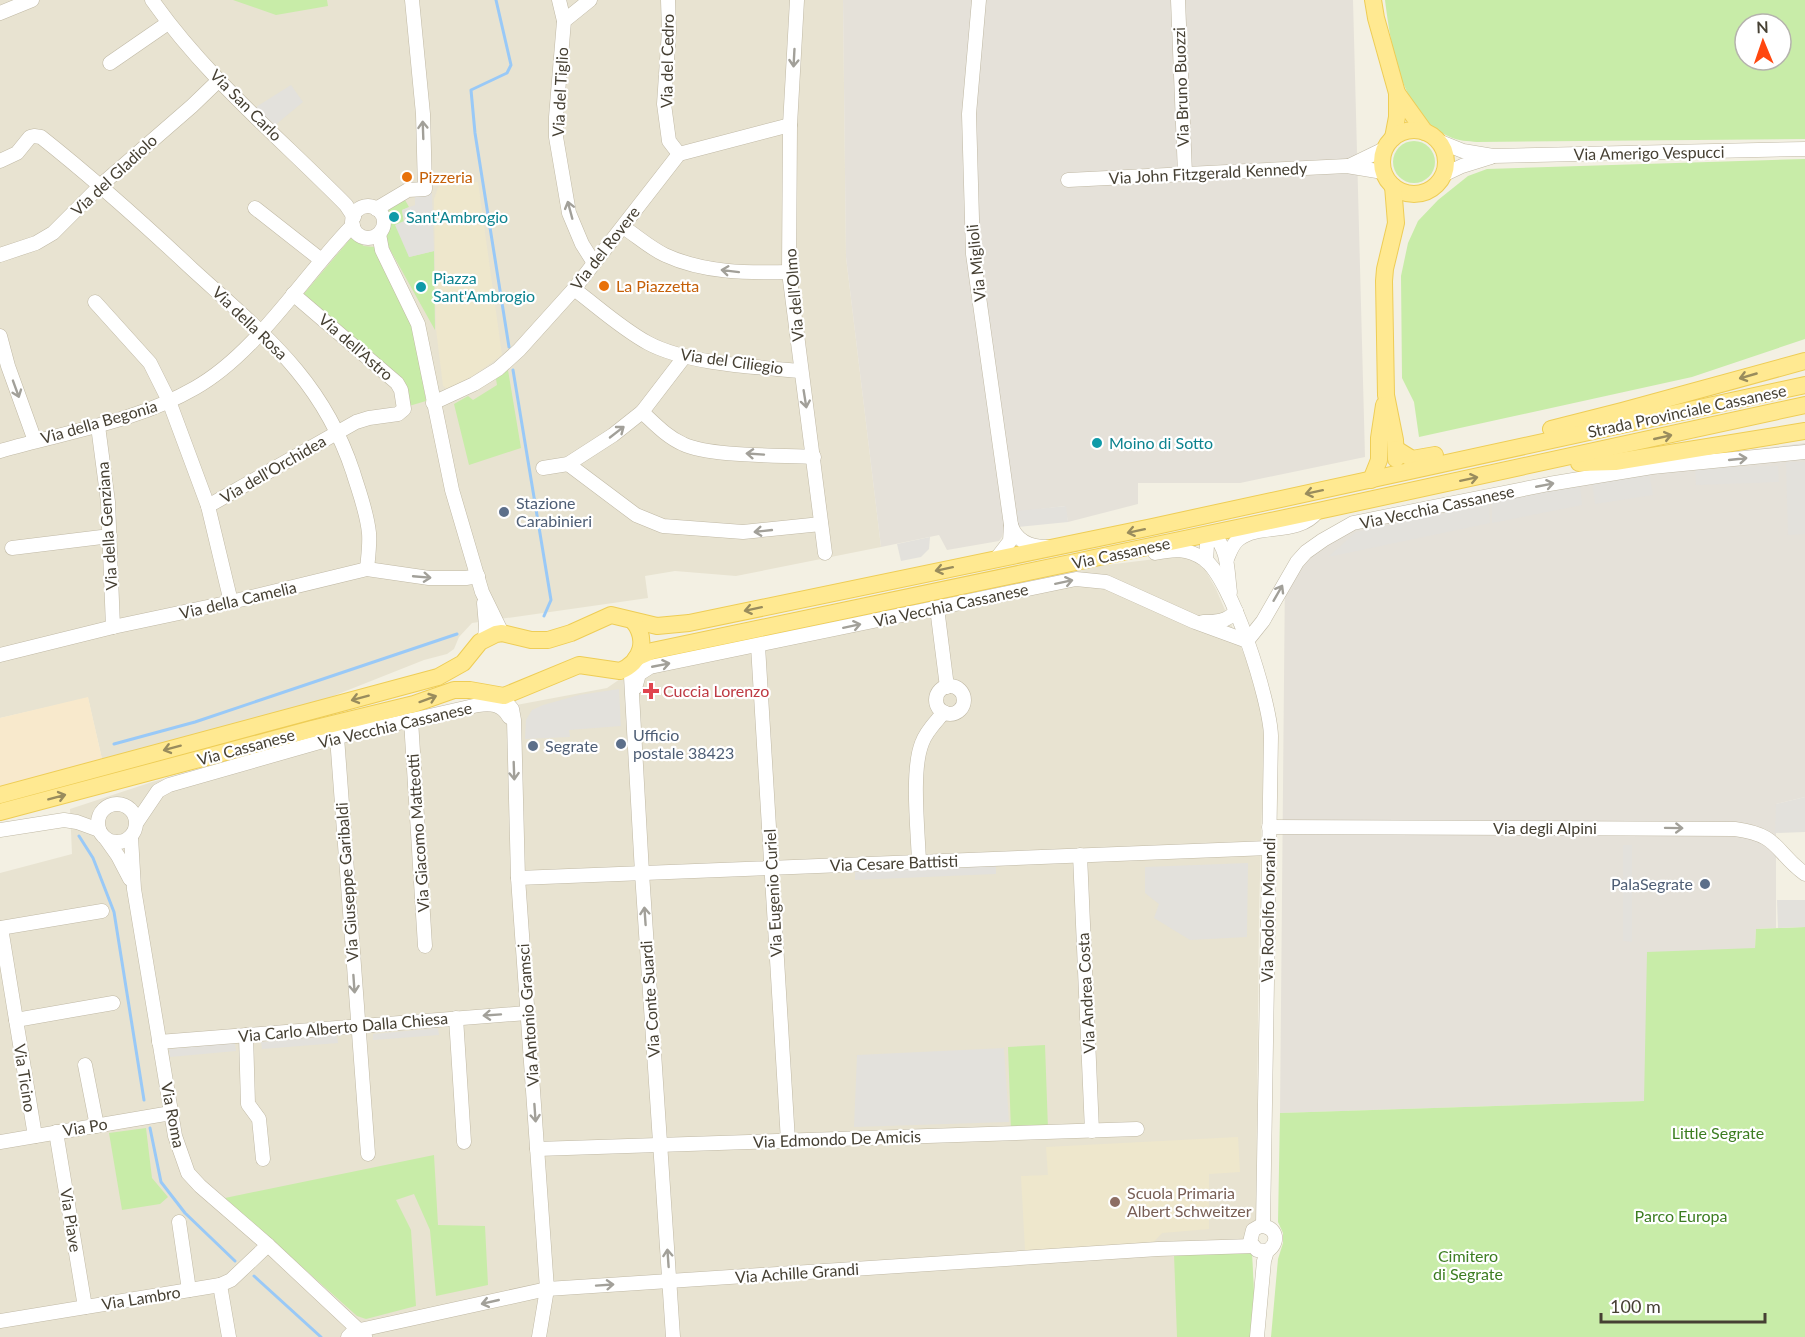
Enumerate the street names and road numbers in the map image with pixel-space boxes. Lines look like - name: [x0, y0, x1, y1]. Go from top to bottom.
- street label: Via del Cedro: [656, 14, 677, 108]
- street label: Via Bruno Buozzi: [1169, 27, 1192, 147]
- street label: Via del Tiglio: [548, 47, 571, 137]
- street label: Via San Carlo: [207, 65, 286, 144]
- street label: Via del Gladiolo: [67, 130, 160, 219]
- street label: Via Amerigo Vespucci: [1573, 142, 1725, 163]
- street label: Via John Fitzgerald Kennedy: [1108, 158, 1308, 187]
- street label: Via del Rovere: [566, 202, 643, 293]
- street label: Via Miglioli: [962, 223, 989, 303]
- street label: Via dell'Olmo: [780, 248, 807, 342]
- street label: Via della Rosa: [209, 282, 292, 363]
- street label: Via dell'Astro: [315, 309, 397, 384]
- street label: Via del Ciliegio: [679, 344, 785, 377]
- street label: Strada Provinciale Cassanese: [1586, 380, 1788, 441]
- street label: Via della Begonia: [38, 396, 159, 447]
- street label: Via dell'Orchidea: [217, 431, 329, 507]
- street label: Via della Genziana: [93, 461, 120, 591]
- street label: Via Vecchia Cassanese: [1358, 481, 1516, 532]
- street label: Via Cassanese: [1070, 533, 1172, 572]
- street label: Via della Camelia: [178, 577, 298, 622]
- street label: Via Vecchia Cassanese: [872, 579, 1030, 630]
- street label: Via Vecchia Cassanese: [316, 698, 474, 751]
- street label: Via Cassanese: [195, 724, 297, 769]
- street label: Via Giacomo Matteotti: [402, 753, 433, 913]
- street label: Via Giuseppe Garibaldi: [331, 802, 362, 962]
- street label: Via degli Alpini: [1493, 818, 1597, 837]
- street label: Via Eugenio Curiel: [760, 828, 785, 958]
- street label: Via Rodolfo Morandi: [1257, 838, 1278, 982]
- street label: Via Cesare Battisti: [830, 851, 958, 874]
- street label: Via Andrea Costa: [1073, 932, 1098, 1054]
- street label: Via Conte Suardi: [636, 940, 663, 1058]
- street label: Via Antonio Gramsci: [513, 943, 542, 1087]
- street label: Via Carlo Alberto Dalla Chiesa: [237, 1008, 449, 1045]
- street label: Via Ticino: [11, 1042, 40, 1113]
- street label: Via Roma: [158, 1080, 189, 1149]
- street label: Via Po: [61, 1114, 109, 1139]
- street label: Via Edmondo De Amicis: [753, 1126, 921, 1151]
- street label: Via Piave: [57, 1187, 86, 1253]
- street label: Via Achille Grandi: [734, 1259, 860, 1286]
- street label: Via Lambro: [100, 1282, 182, 1313]

